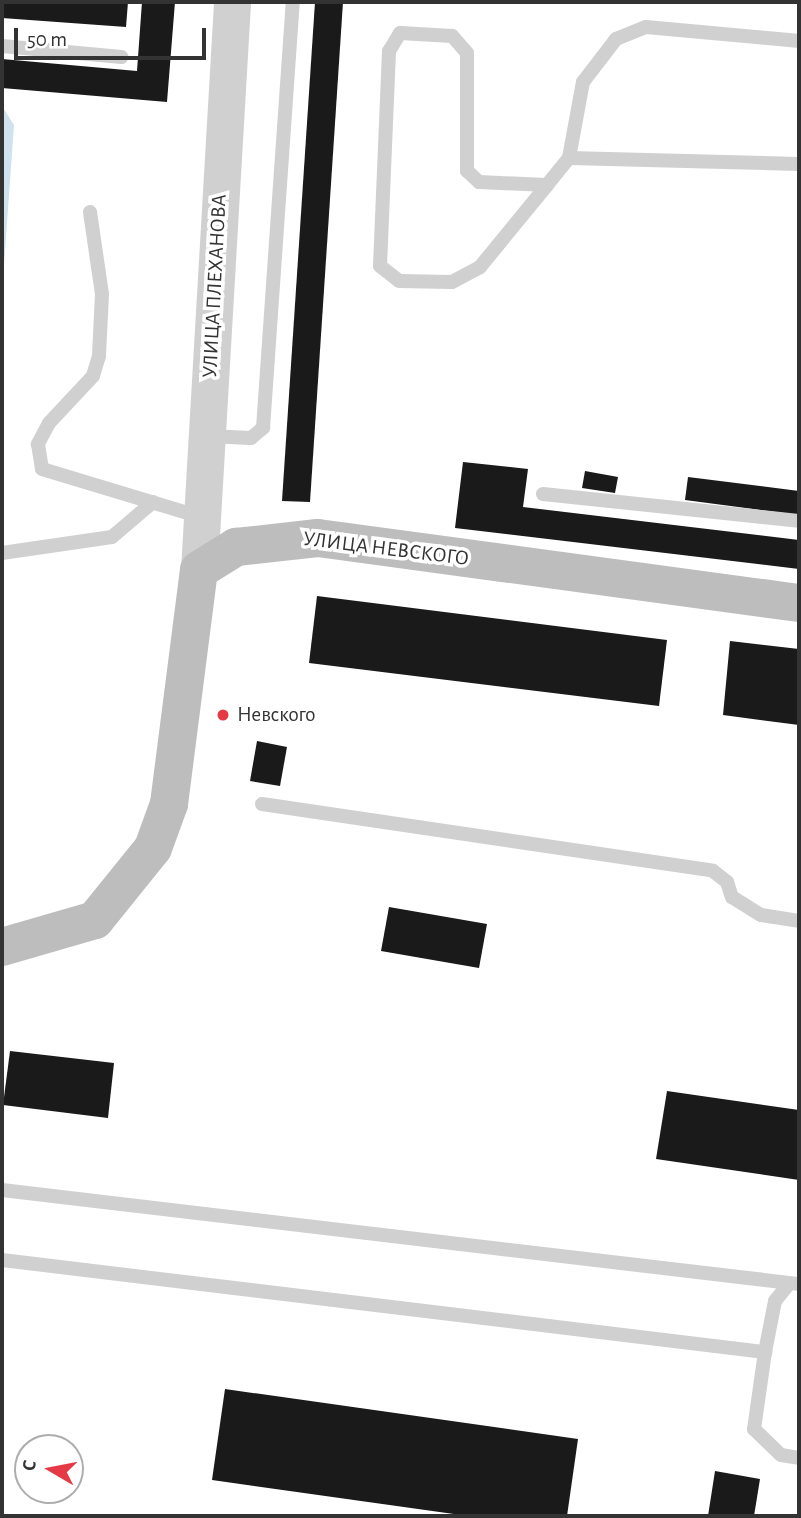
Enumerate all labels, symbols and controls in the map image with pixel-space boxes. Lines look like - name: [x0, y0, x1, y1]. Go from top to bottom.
- scale bar: [18, 14, 210, 58]
- text: 50 m: [27, 29, 67, 50]
- street label: УЛИЦА ПЛЕХАНОВА: [198, 193, 232, 379]
- street label: УЛИЦА НЕВСКОГО: [302, 526, 470, 572]
- place label: Невского: [237, 702, 315, 728]
- marker: Невского: [215, 707, 231, 723]
- north arrow: [14, 1434, 84, 1504]
- text: С: [20, 1459, 40, 1472]

